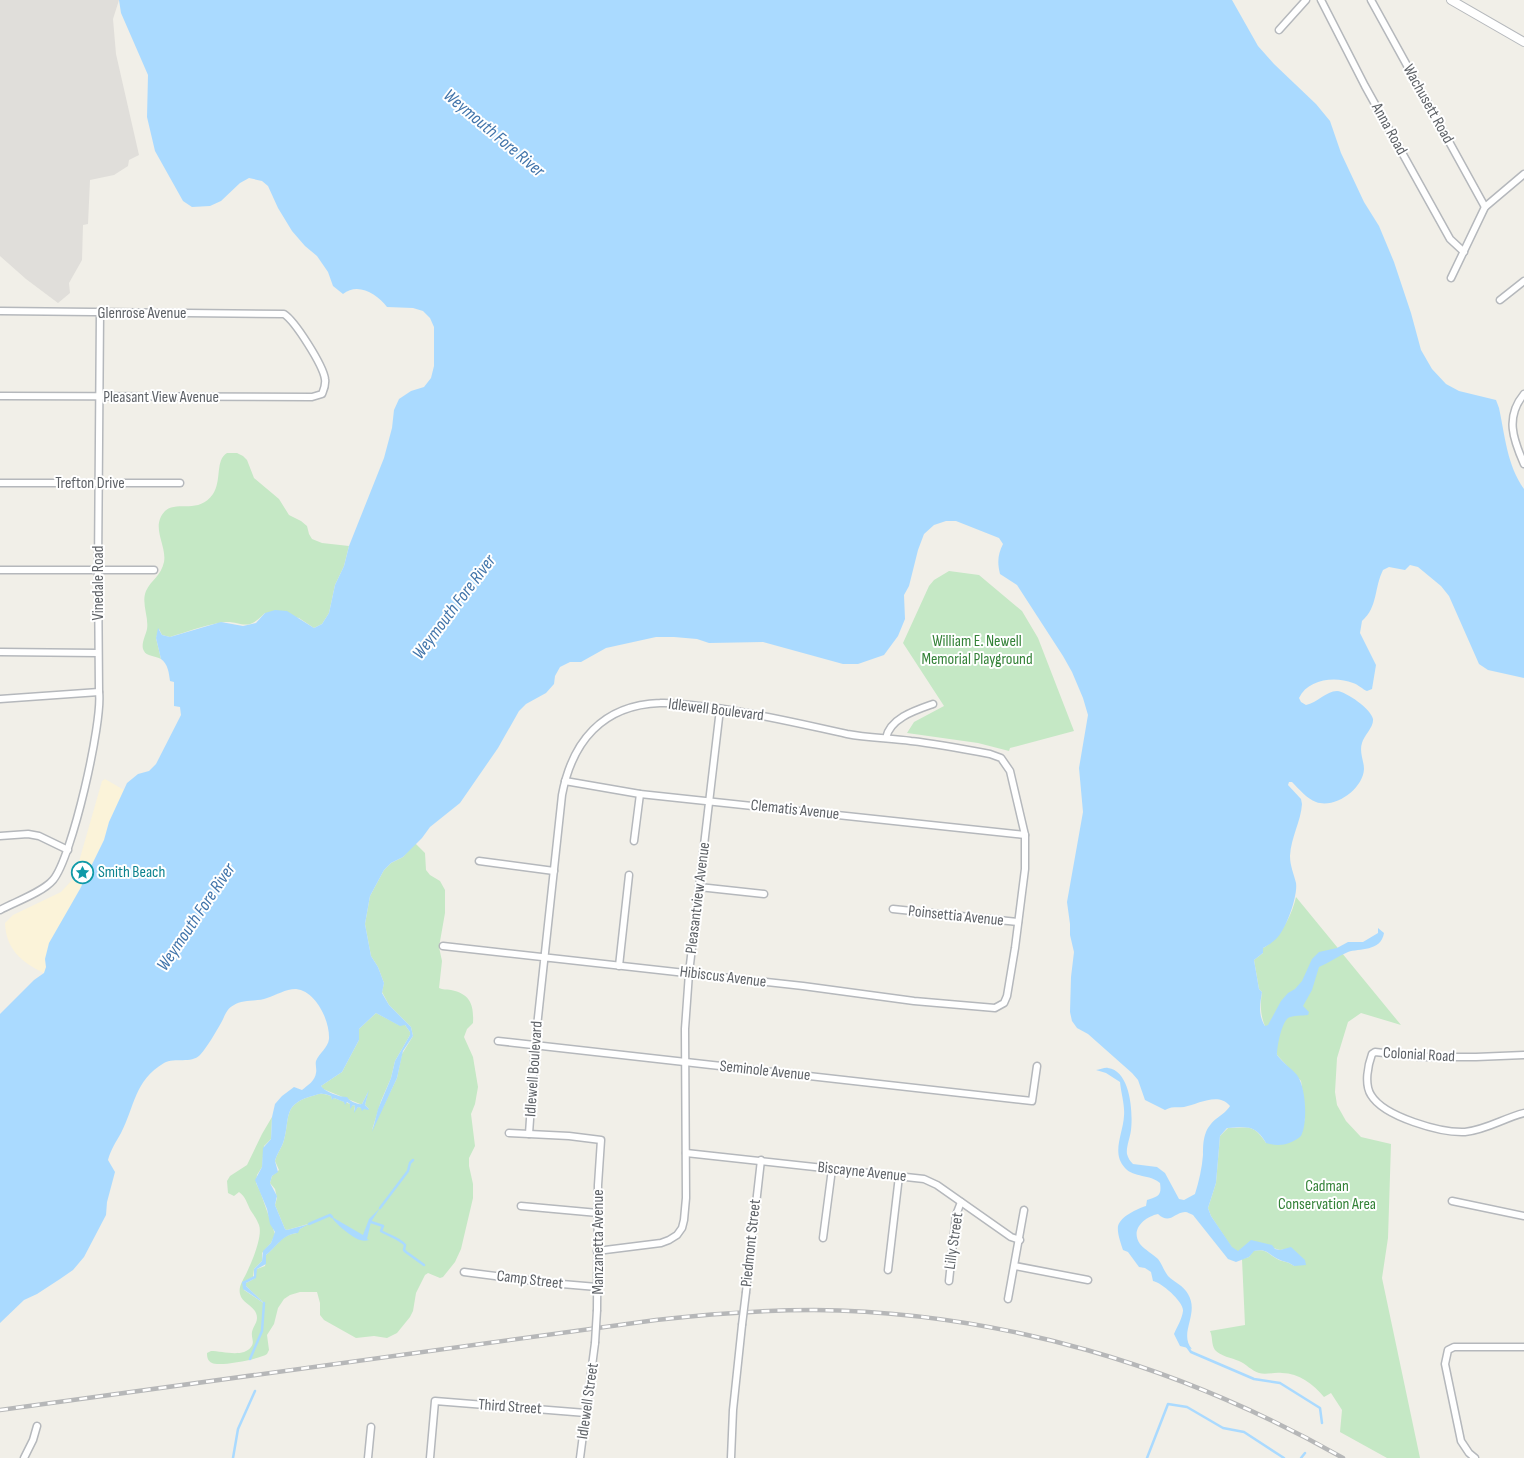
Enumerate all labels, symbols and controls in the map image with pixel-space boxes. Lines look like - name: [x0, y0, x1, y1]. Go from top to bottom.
- street label: Wachusett Road: [1399, 61, 1457, 147]
- water label: Weymouth Fore River: [439, 85, 549, 182]
- street label: Anna Road: [1367, 99, 1411, 158]
- street label: Glenrose Avenue: [97, 304, 187, 323]
- street label: Pleasant View Avenue: [103, 388, 219, 407]
- street label: Trefton Drive: [55, 474, 125, 493]
- street label: Vinedale Road: [89, 546, 108, 620]
- water label: Weymouth Fore River: [408, 550, 501, 663]
- park label: William E. Newell Memorial Playground: [921, 632, 1033, 669]
- street label: Idlewell Boulevard: [667, 695, 765, 725]
- street label: Clematis Avenue: [750, 796, 840, 824]
- street label: Pleasantview Avenue: [682, 841, 714, 955]
- water label: Weymouth Fore River: [152, 858, 240, 975]
- place icon: Smith Beach: [70, 860, 94, 884]
- place label: Smith Beach: [98, 863, 165, 882]
- street label: Poinsettia Avenue: [907, 902, 1005, 930]
- street label: Hibiscus Avenue: [679, 962, 767, 992]
- street label: Idlewell Boulevard: [521, 1020, 547, 1118]
- street label: Colonial Road: [1383, 1044, 1455, 1066]
- street label: Seminole Avenue: [719, 1057, 811, 1085]
- street label: Biscayne Avenue: [817, 1158, 907, 1186]
- park label: Cadman Conservation Area: [1278, 1177, 1376, 1214]
- street label: Manzanetta Avenue: [589, 1189, 608, 1295]
- street label: Piedmont Street: [737, 1198, 765, 1288]
- street label: Lilly Street: [941, 1211, 967, 1271]
- street label: Camp Street: [496, 1266, 564, 1294]
- street label: Idlewell Street: [573, 1362, 603, 1440]
- street label: Third Street: [478, 1395, 542, 1419]

